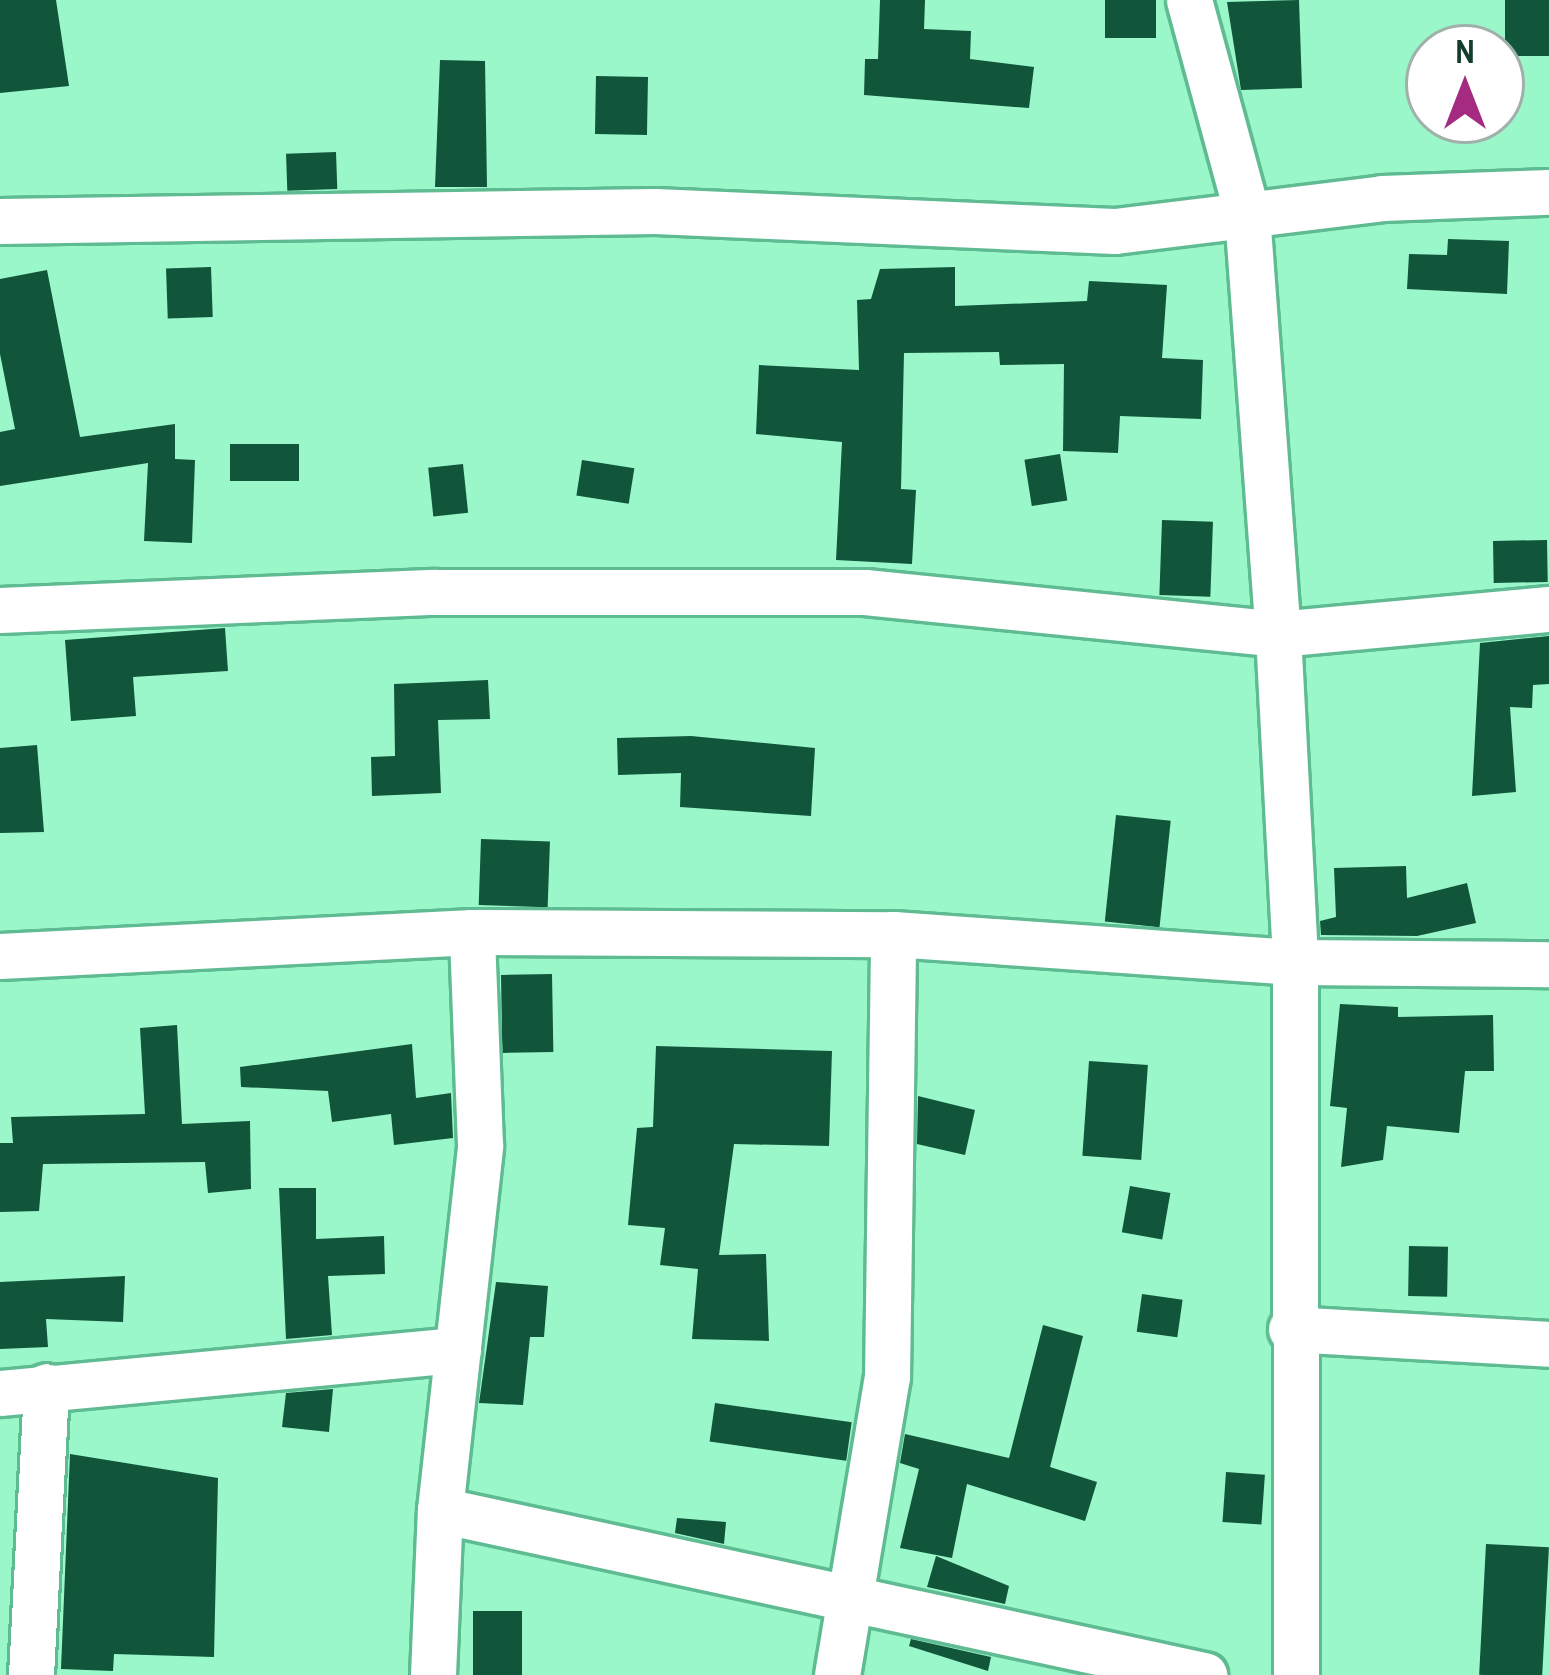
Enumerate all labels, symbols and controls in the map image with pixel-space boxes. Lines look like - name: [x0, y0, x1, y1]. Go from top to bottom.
- north arrow: [1405, 24, 1525, 144]
- text: N: [1455, 29, 1475, 73]

